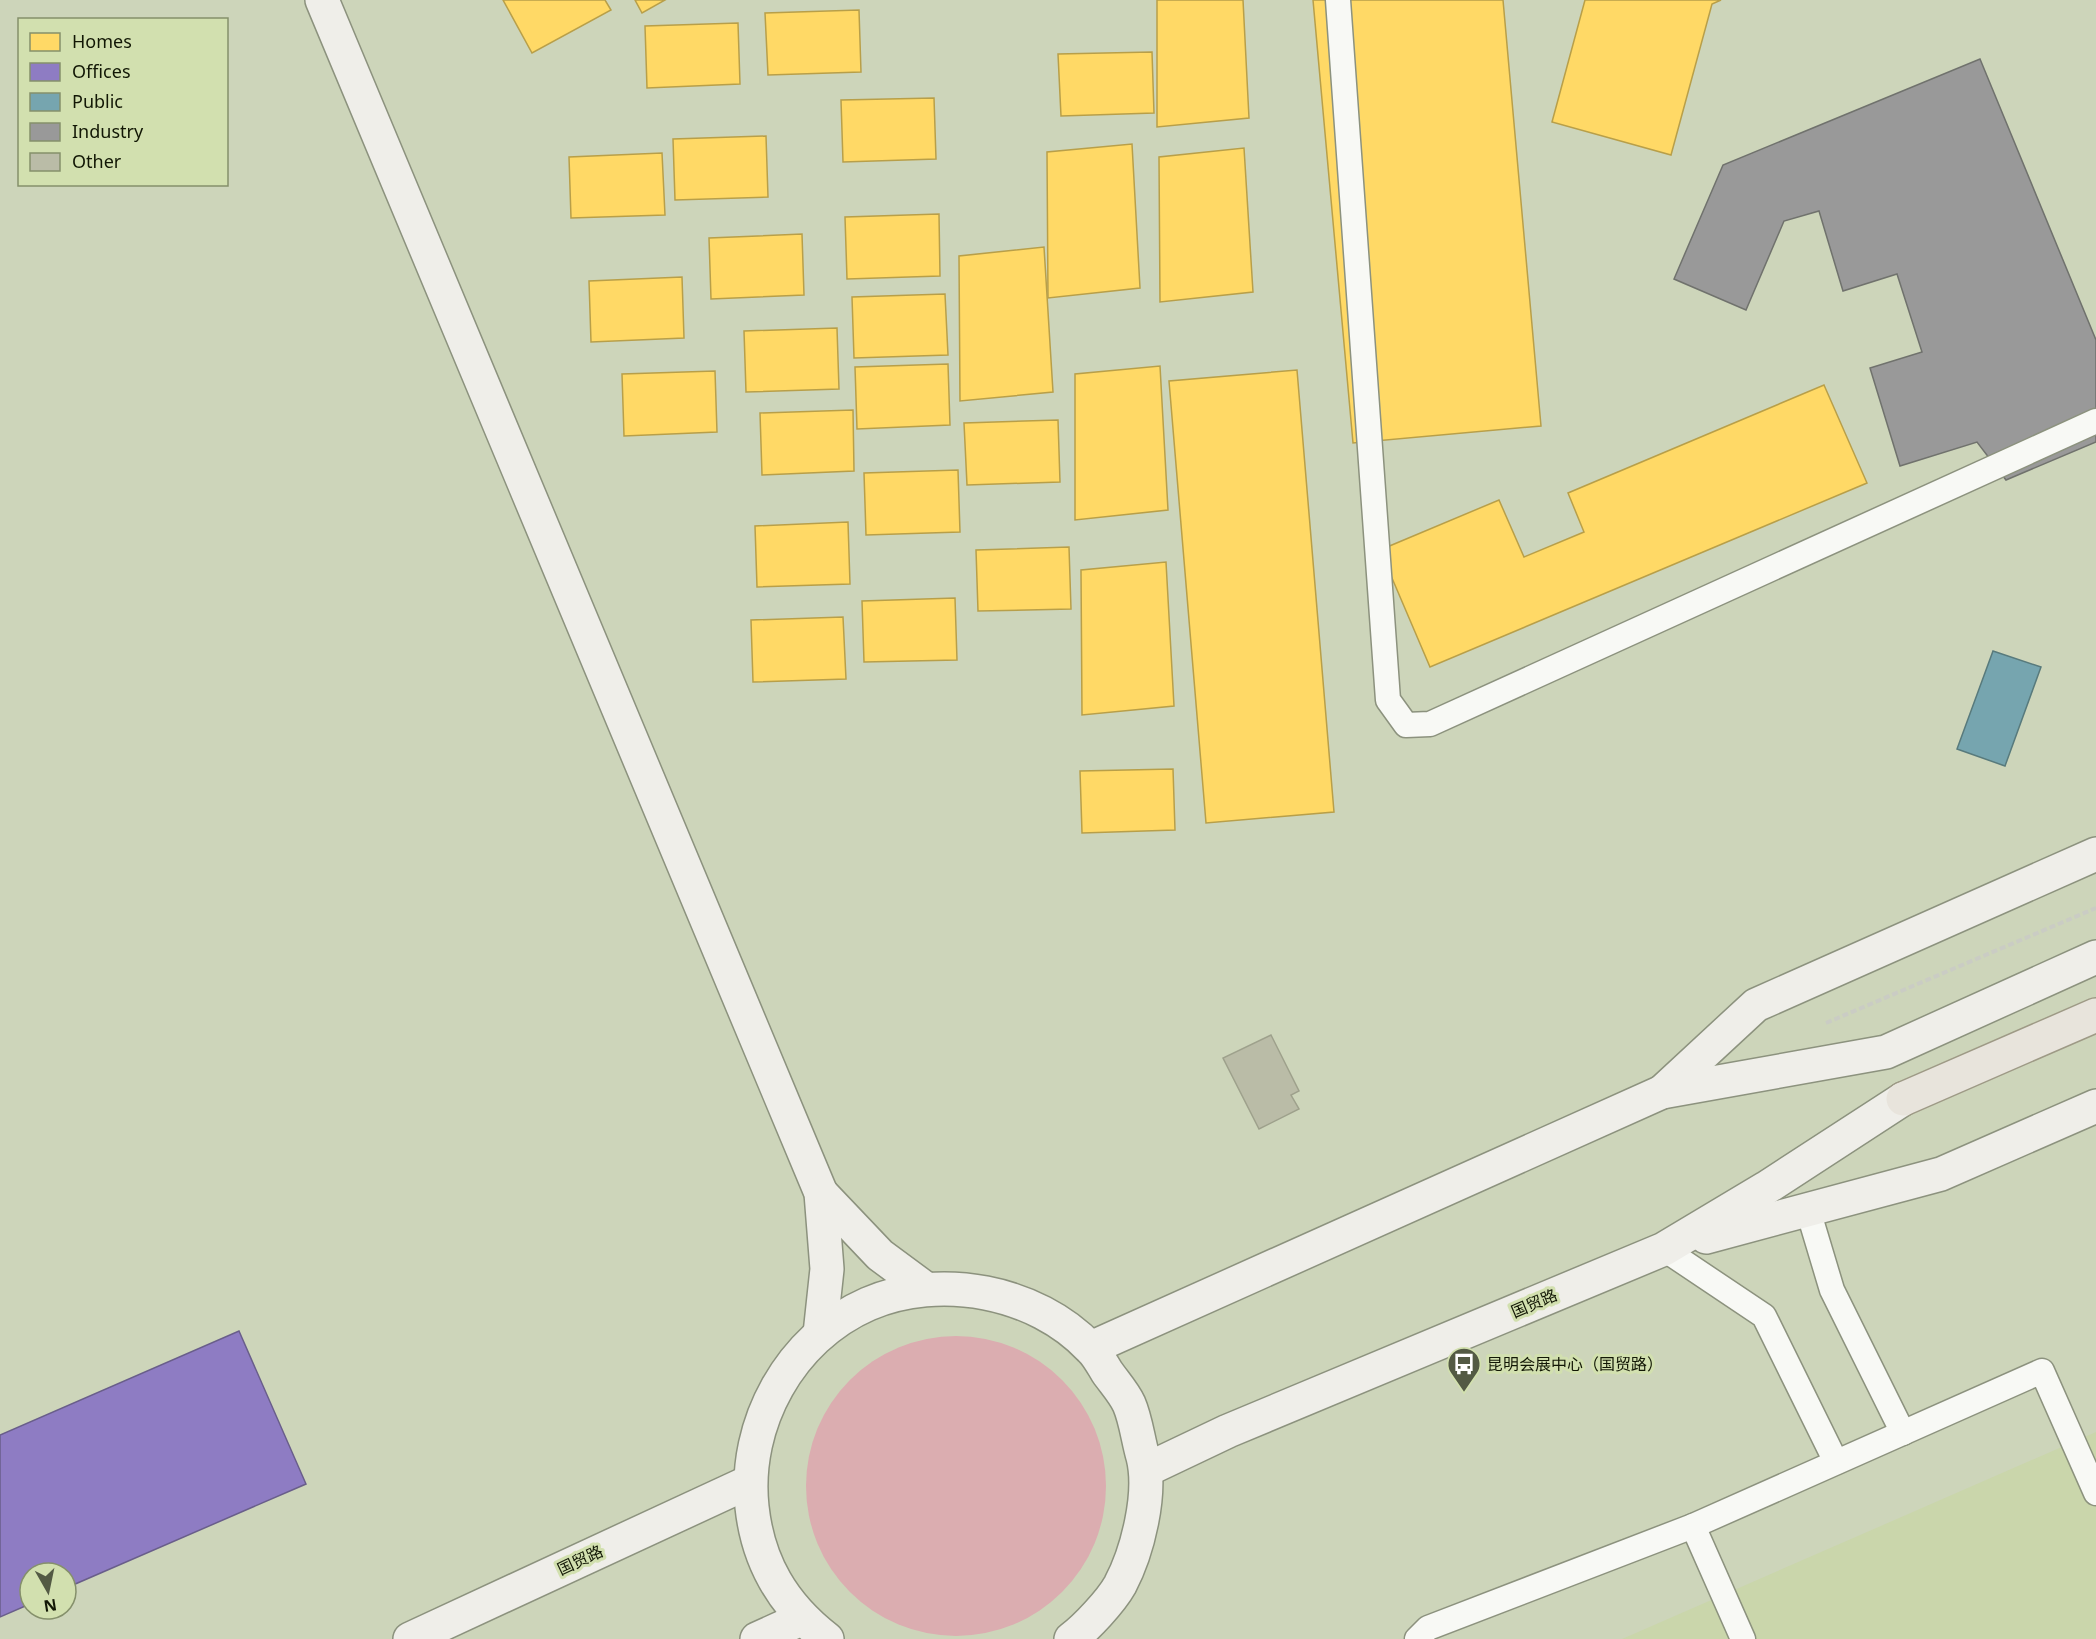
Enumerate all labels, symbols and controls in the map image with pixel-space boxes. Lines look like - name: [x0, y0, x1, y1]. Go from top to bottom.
- legend: [18, 18, 228, 186]
- text: Homes: [72, 29, 132, 53]
- text: Offices: [72, 59, 131, 83]
- text: Public: [72, 89, 123, 113]
- text: Industry: [72, 119, 144, 143]
- text: Other: [72, 149, 122, 173]
- street label: 国贸路: [1508, 1283, 1560, 1323]
- bus stop icon: 昆明会展中心（国贸路）: [1446, 1346, 1482, 1393]
- place label: 昆明会展中心（国贸路）: [1487, 1353, 1663, 1375]
- street label: 国贸路: [554, 1540, 606, 1580]
- north arrow: [18, 1561, 78, 1621]
- text: N: [42, 1594, 58, 1618]

